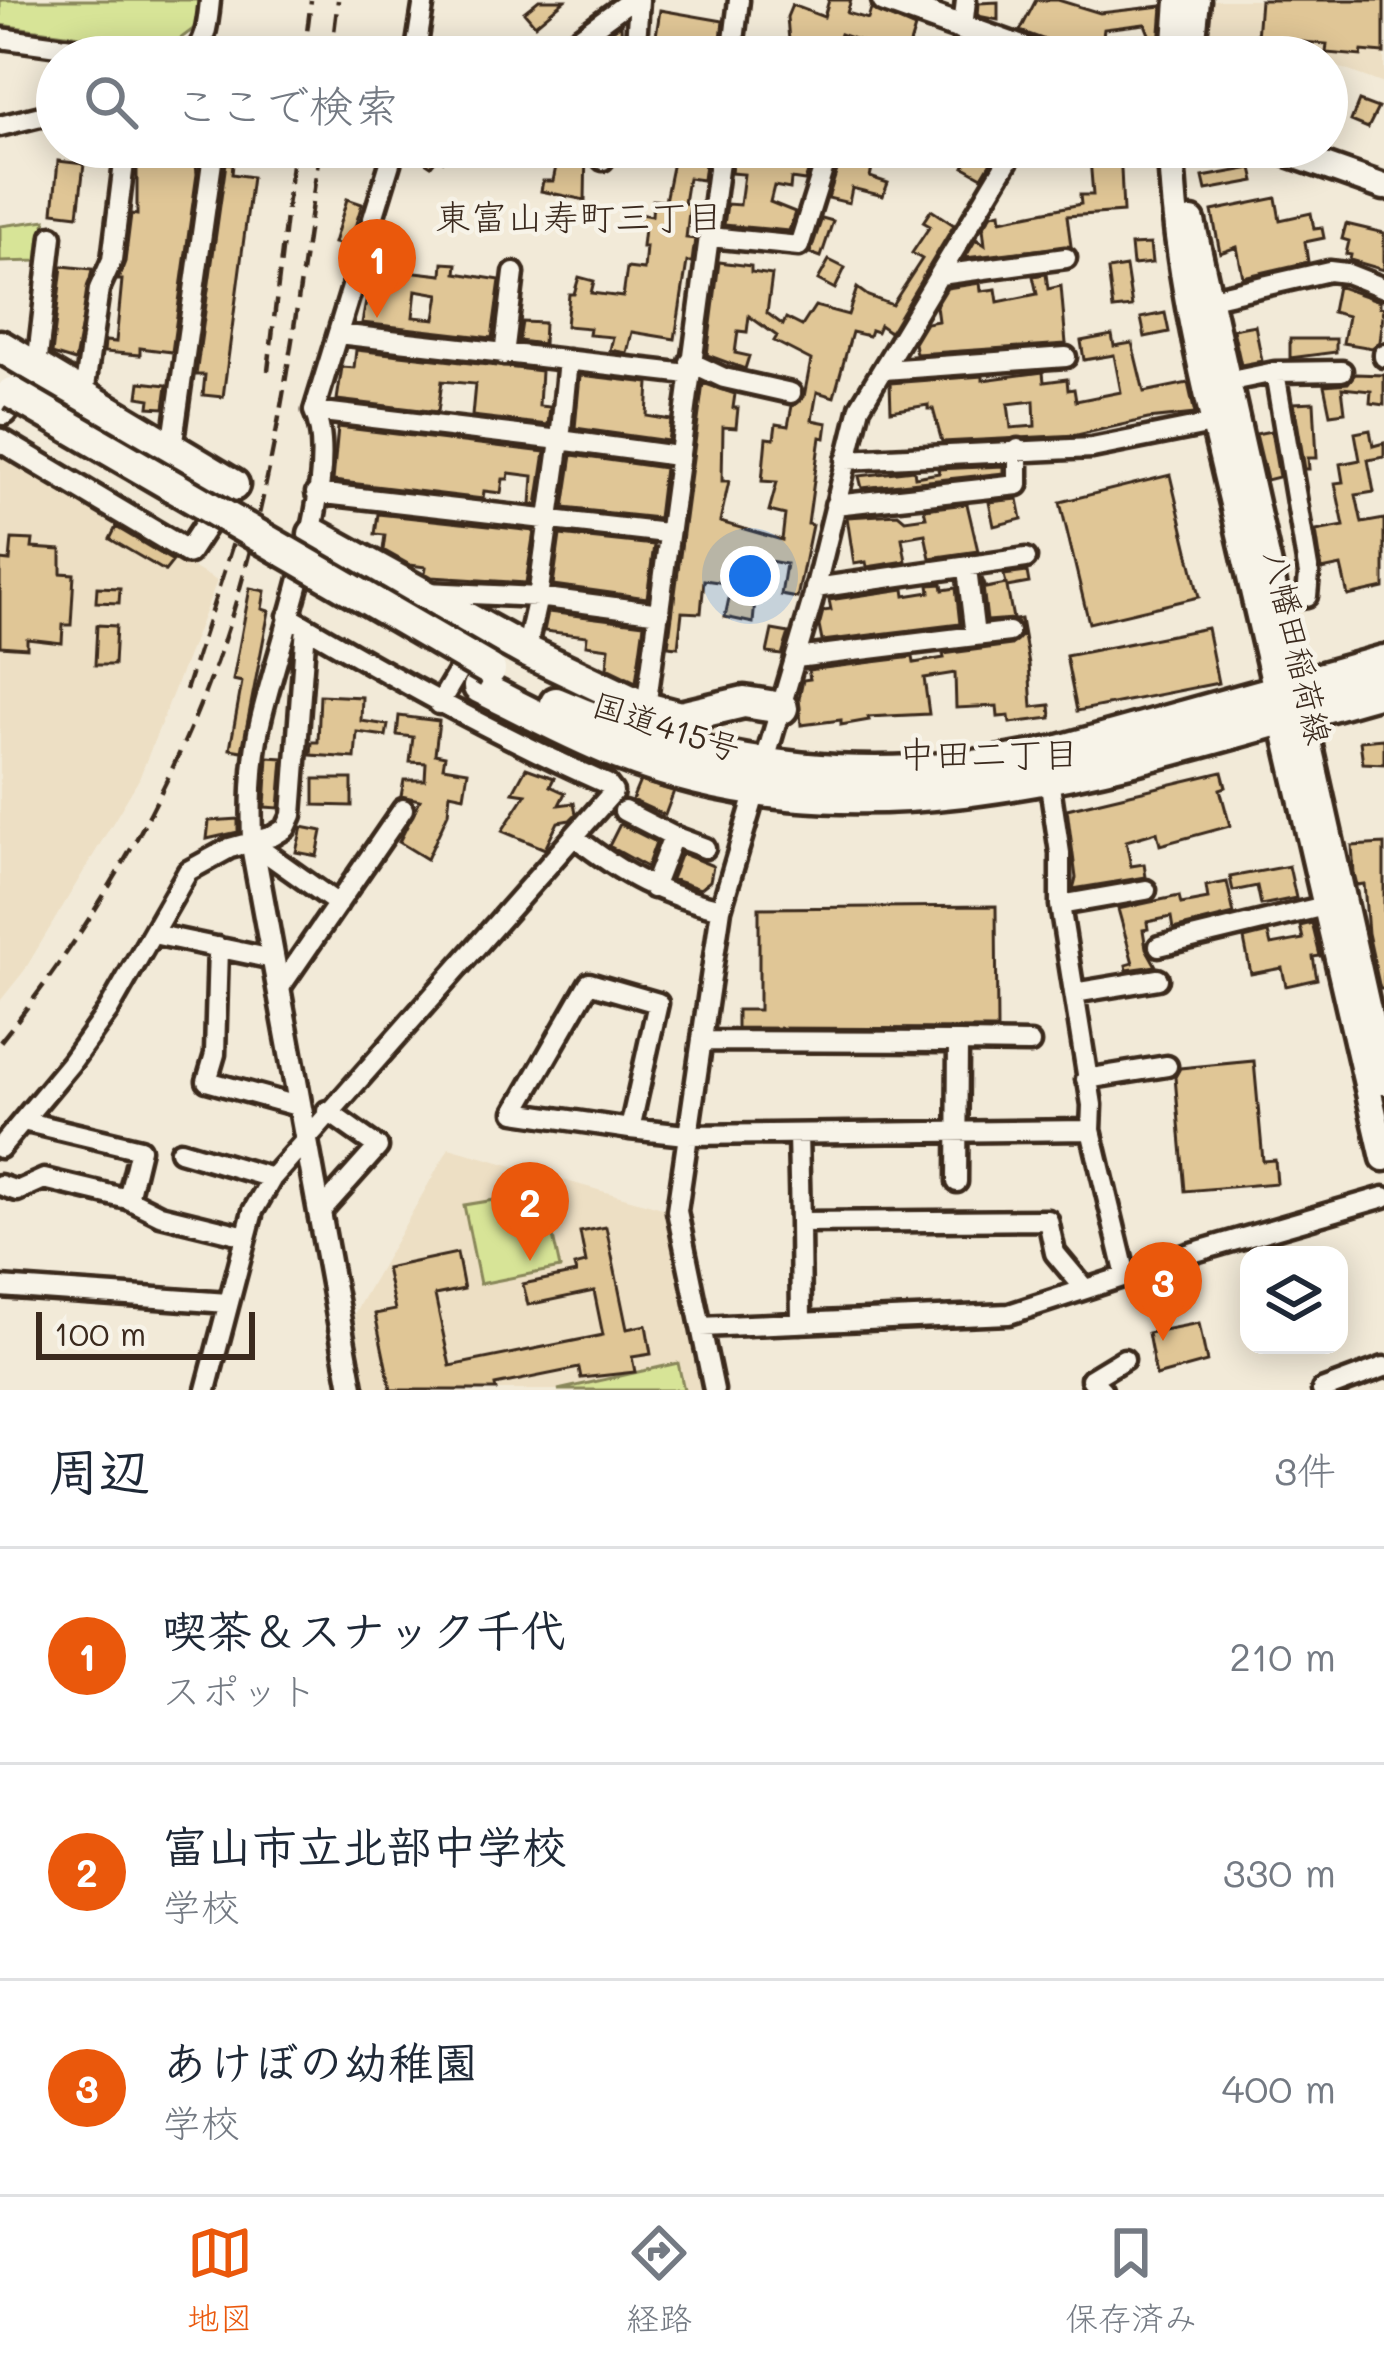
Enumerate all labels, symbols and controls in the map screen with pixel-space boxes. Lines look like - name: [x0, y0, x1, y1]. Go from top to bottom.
- search box: [36, 36, 1348, 168]
- icon: search: [78, 69, 144, 135]
- text: ここで検索: [174, 75, 399, 133]
- district label: 東富山寿町三丁目: [435, 192, 723, 239]
- pin: 1: [338, 219, 416, 318]
- your location: [720, 546, 780, 606]
- street label: 八幡田稲荷線: [1256, 546, 1342, 748]
- street label: 国道415号: [588, 681, 746, 769]
- district label: 中田二丁目: [899, 729, 1079, 776]
- pin: 2: [491, 1162, 569, 1261]
- pin: 3: [1124, 1242, 1202, 1341]
- map controls: [1240, 1246, 1348, 1354]
- button: layers: [1240, 1246, 1348, 1354]
- scale bar: [36, 1306, 255, 1359]
- text: 100 m: [54, 1311, 146, 1354]
- text: 周辺: [48, 1436, 150, 1503]
- text: 3件: [1274, 1444, 1336, 1495]
- text: 喫茶＆スナック千代: [162, 1600, 566, 1658]
- text: 1: [78, 1630, 96, 1681]
- text: 210 m: [1229, 1630, 1336, 1681]
- text: スポット: [162, 1664, 318, 1715]
- text: 富山市立北部中学校: [162, 1816, 567, 1874]
- text: 2: [76, 1846, 98, 1897]
- text: 330 m: [1223, 1846, 1336, 1897]
- text: 学校: [162, 1880, 240, 1931]
- text: あけぼの幼稚園: [162, 2032, 478, 2090]
- text: 3: [75, 2062, 99, 2113]
- text: 400 m: [1221, 2062, 1336, 2113]
- text: 学校: [162, 2096, 240, 2147]
- tab: 地図: [187, 2220, 253, 2340]
- tab: 経路: [626, 2220, 692, 2340]
- tab: 保存済み: [1065, 2220, 1197, 2340]

